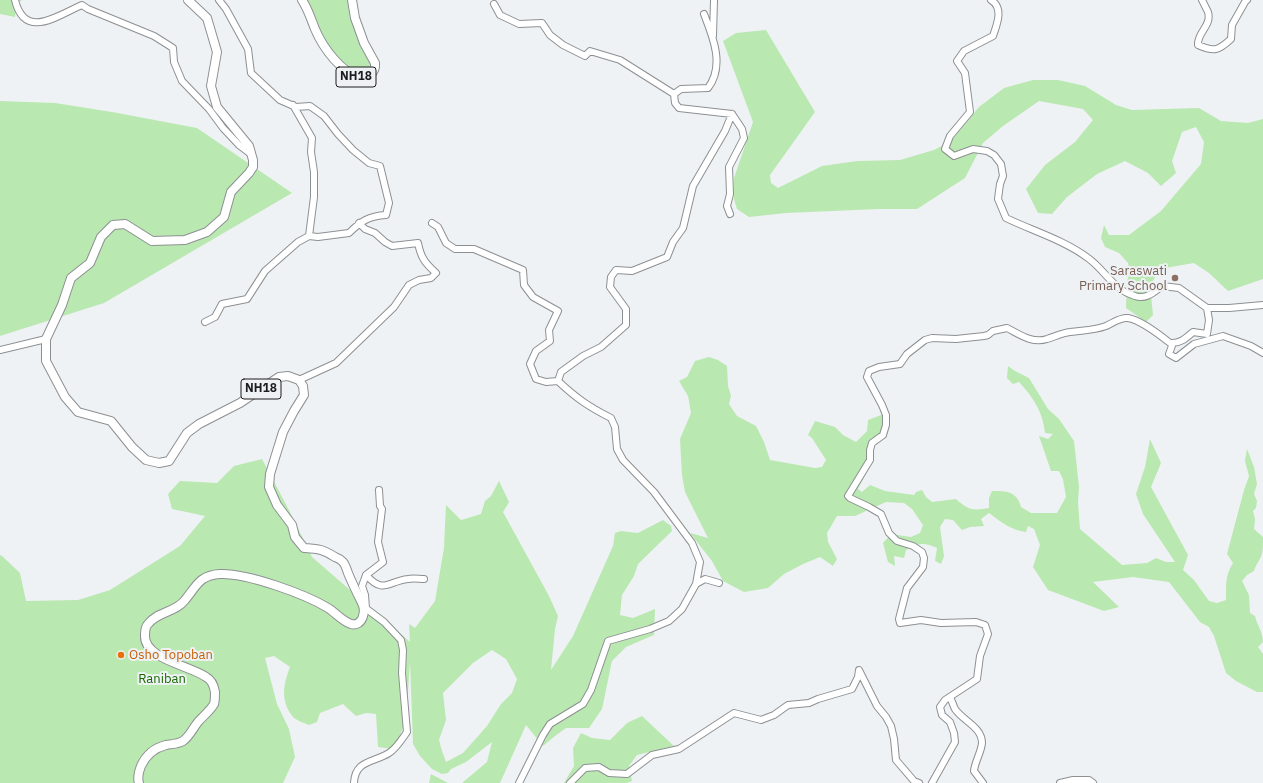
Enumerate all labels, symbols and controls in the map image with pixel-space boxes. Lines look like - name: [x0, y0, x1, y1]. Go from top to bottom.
- road number: NH18: [336, 67, 376, 87]
- place label: Saraswati Primary School: [1079, 263, 1167, 294]
- marker: Saraswati Primary School: [1170, 273, 1180, 283]
- road number: NH18: [241, 379, 281, 399]
- place label: Osho Topoban: [129, 647, 213, 663]
- marker: Osho Topoban: [116, 650, 126, 660]
- park label: Raniban: [138, 671, 186, 687]

